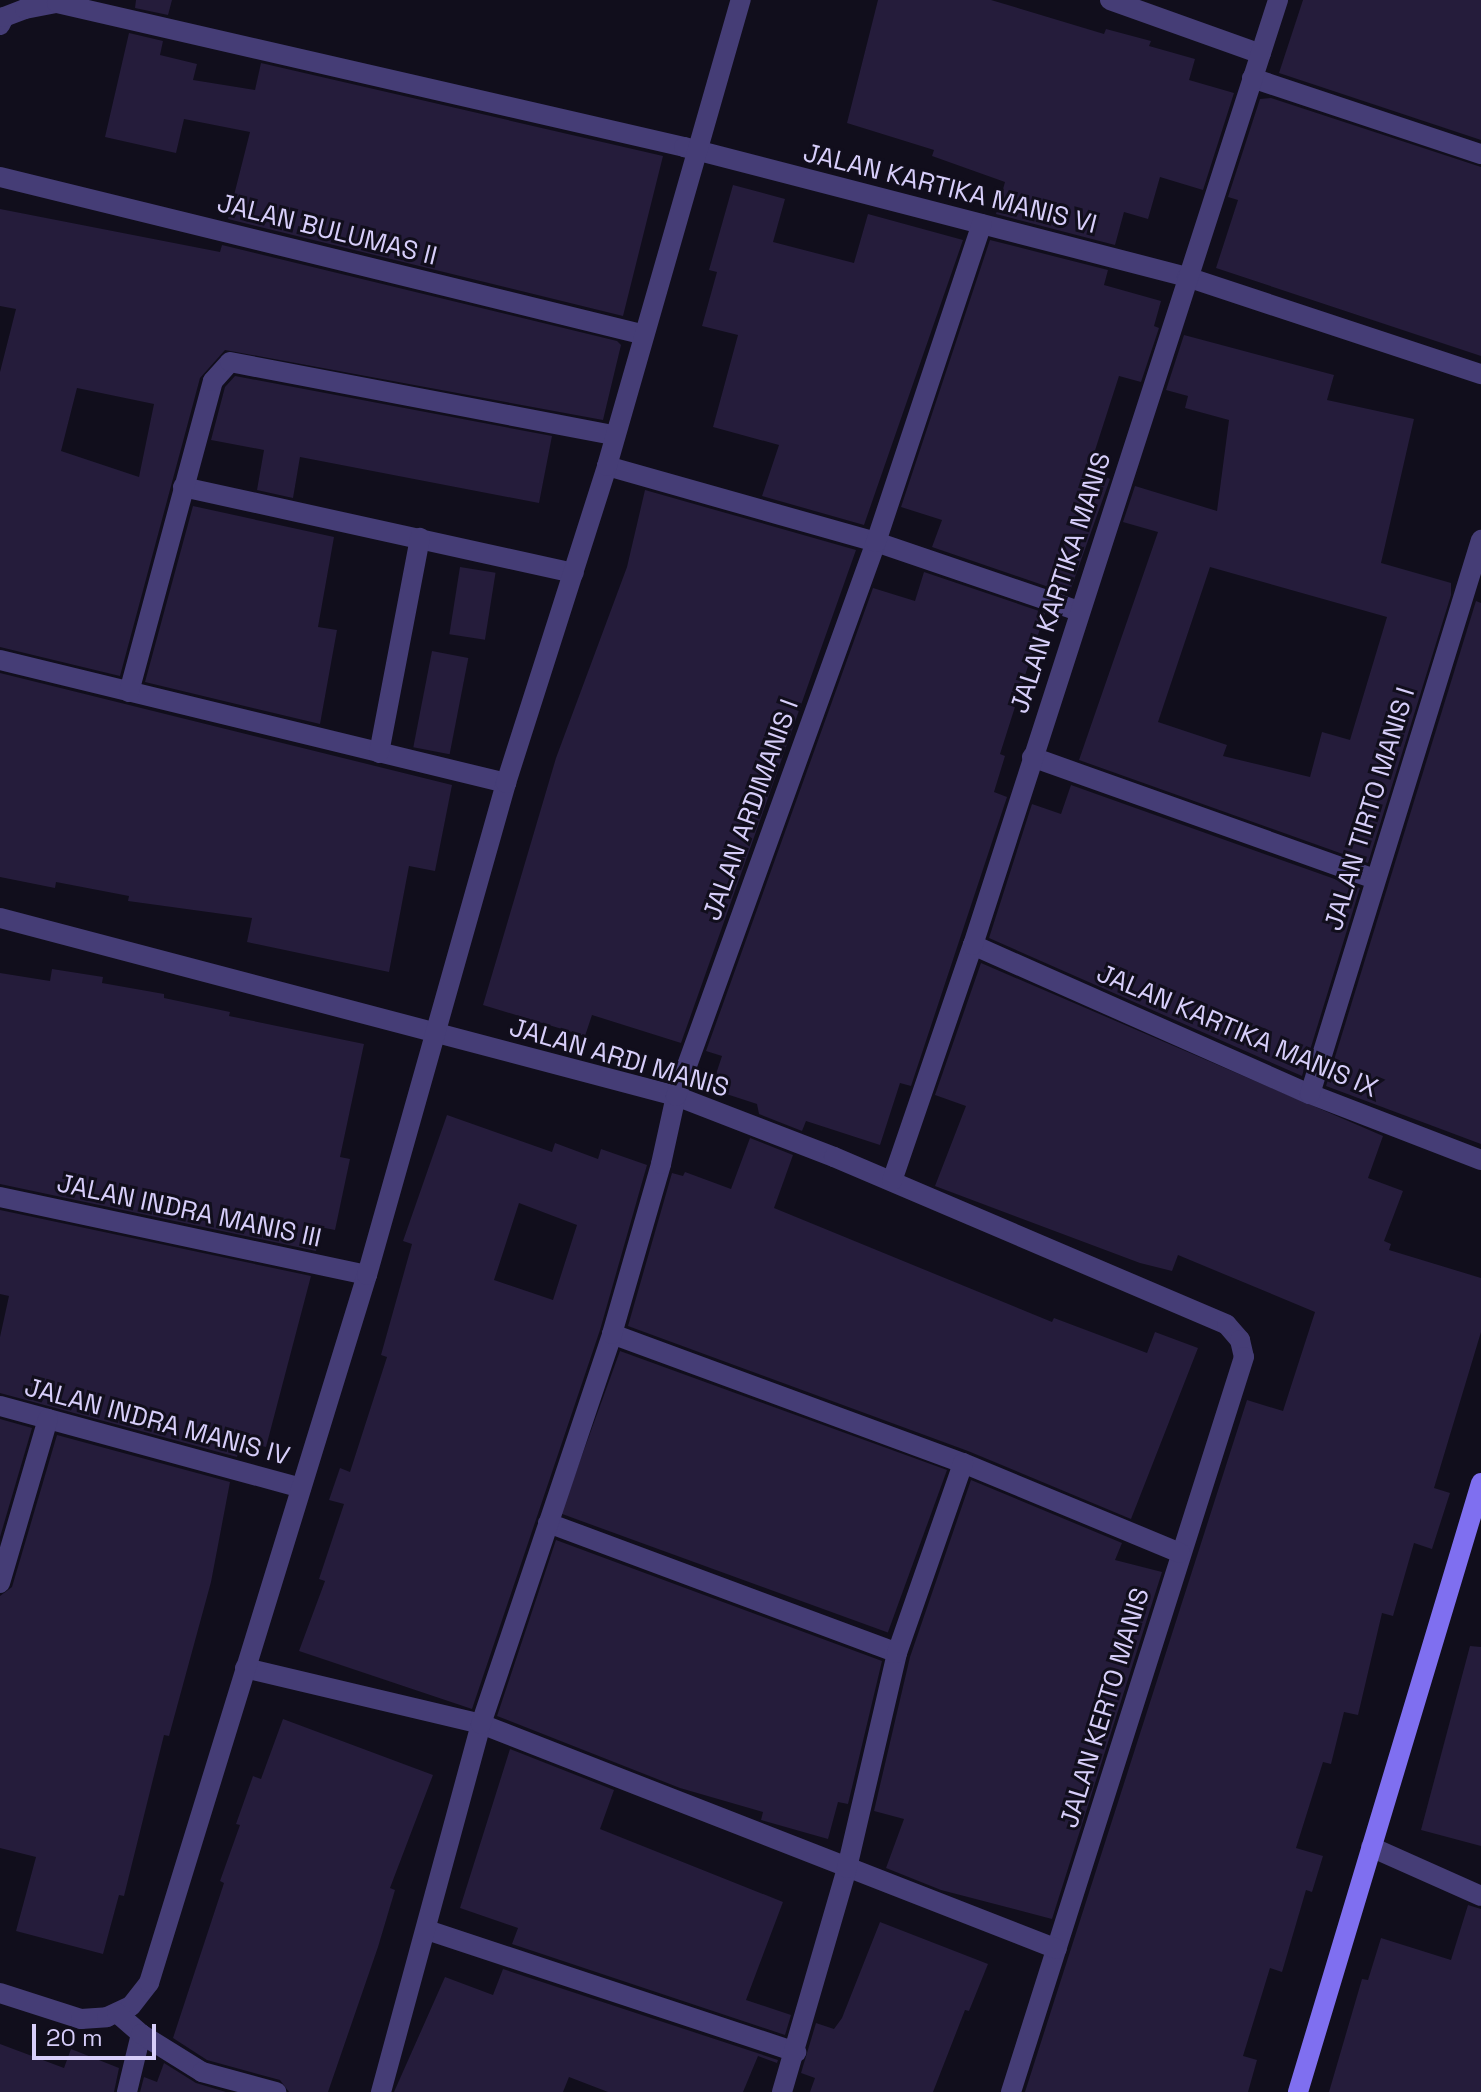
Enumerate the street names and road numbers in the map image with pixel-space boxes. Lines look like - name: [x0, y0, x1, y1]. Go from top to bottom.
- street label: JALAN KARTIKA MANIS VI: [800, 137, 1100, 241]
- street label: JALAN BULUMAS II: [214, 188, 440, 272]
- street label: JALAN KARTIKA MANIS: [1004, 448, 1118, 718]
- street label: JALAN TIRTO MANIS I: [1318, 683, 1422, 935]
- street label: JALAN ARDIMANIS I: [696, 695, 806, 925]
- street label: JALAN KARTIKA MANIS IX: [1092, 958, 1382, 1104]
- street label: JALAN ARDI MANIS: [506, 1012, 732, 1104]
- street label: JALAN INDRA MANIS III: [54, 1168, 324, 1254]
- street label: JALAN INDRA MANIS IV: [21, 1372, 293, 1472]
- street label: JALAN KERTO MANIS: [1054, 1584, 1156, 1832]

